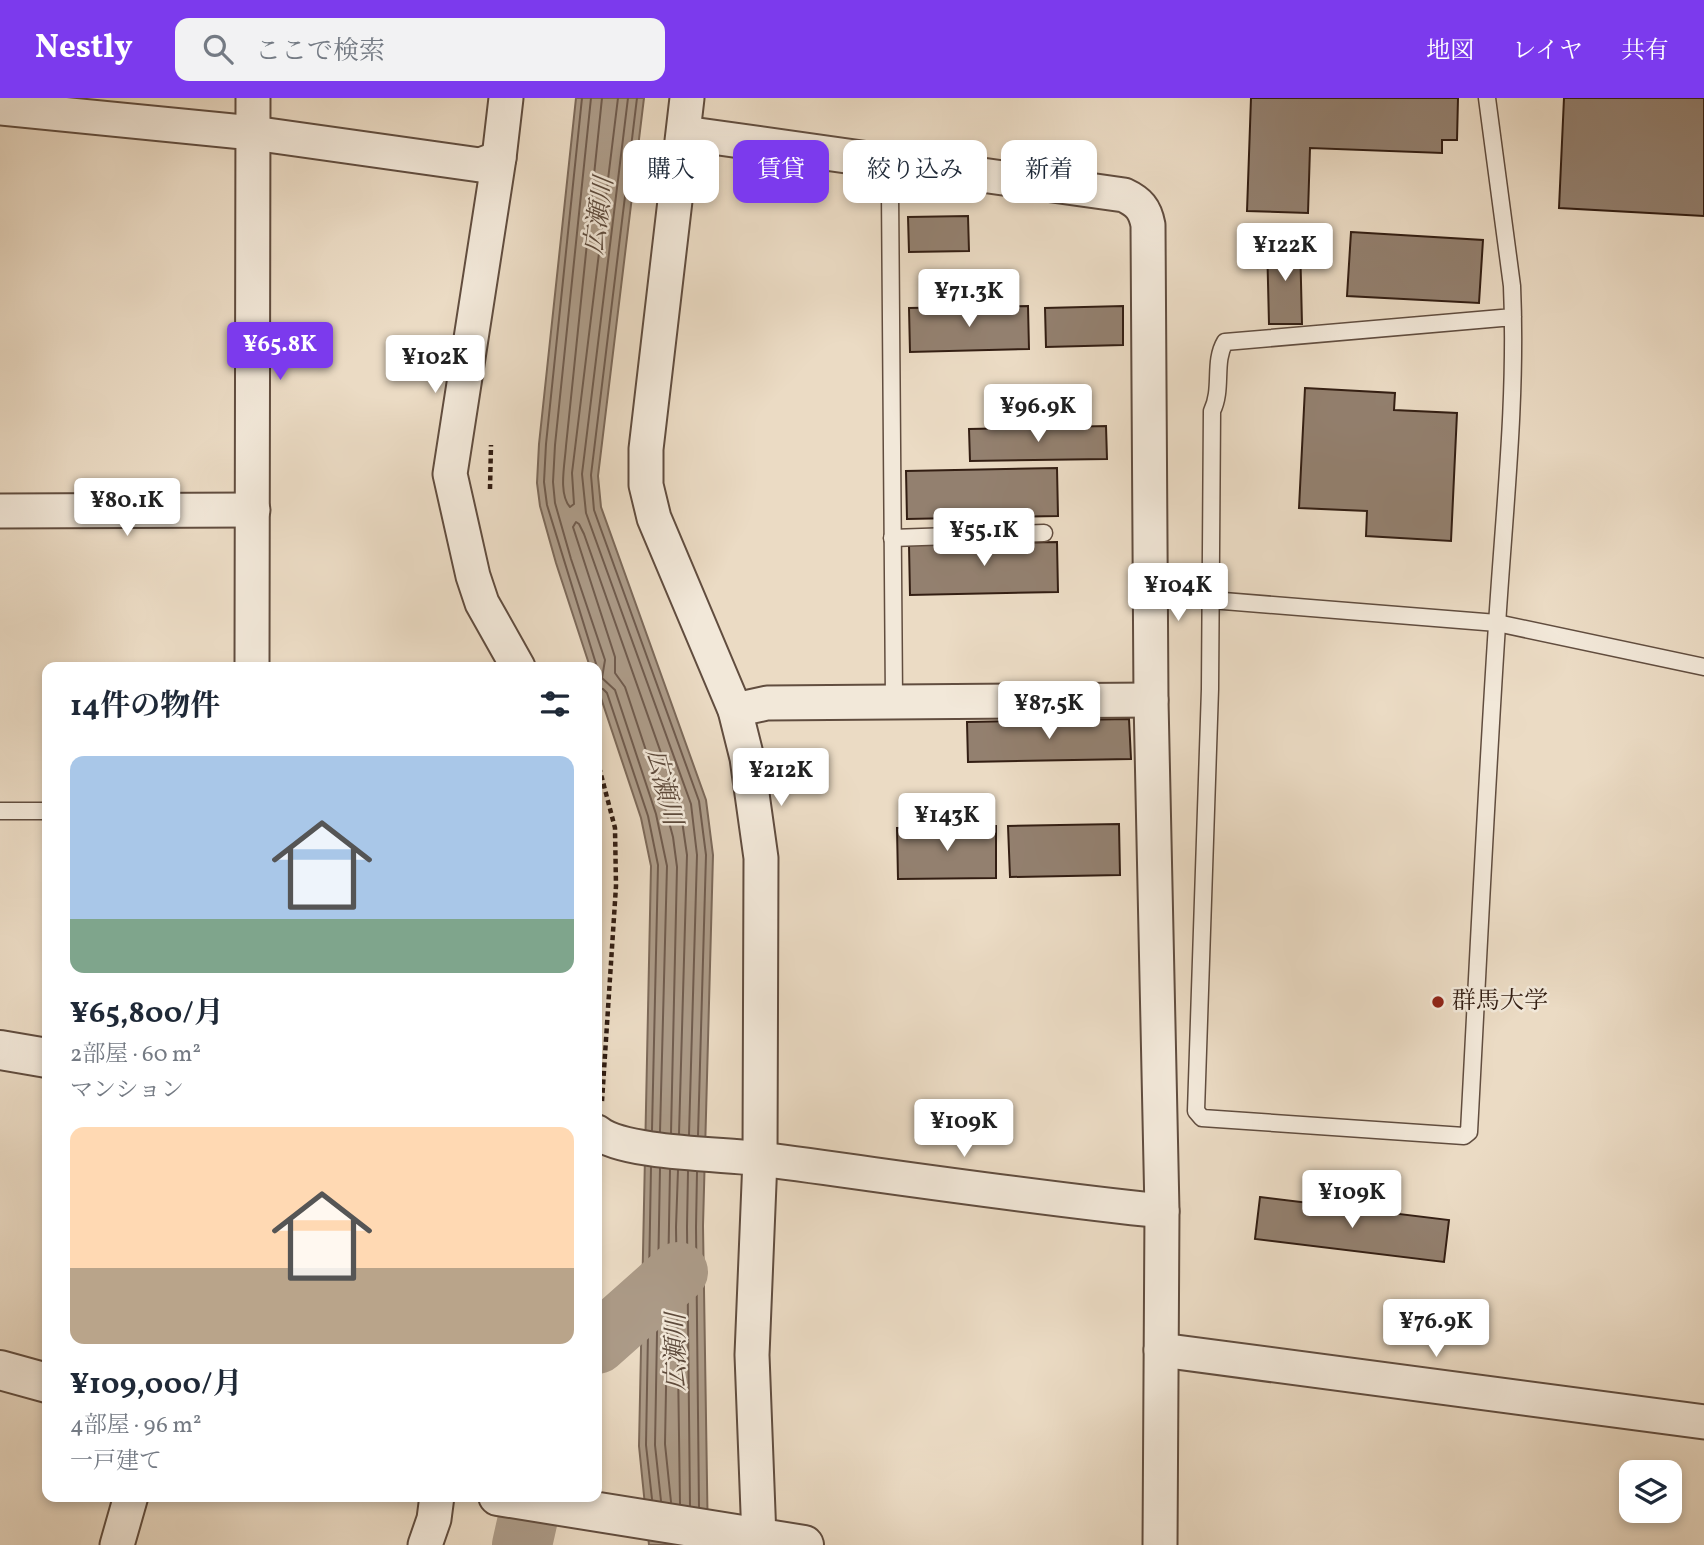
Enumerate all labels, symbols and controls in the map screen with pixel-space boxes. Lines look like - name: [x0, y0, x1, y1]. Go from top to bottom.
- search box: [175, 18, 665, 81]
- text: Nestly: [35, 26, 133, 72]
- icon: search: [199, 30, 237, 68]
- text: ここで検索: [255, 34, 385, 70]
- text: 地図: [1426, 35, 1474, 69]
- text: レイヤ: [1512, 35, 1583, 69]
- text: 共有: [1621, 35, 1669, 69]
- chip: 購入: [623, 140, 719, 203]
- chip: 賃貸: [733, 140, 829, 203]
- chip: 絞り込み: [843, 140, 987, 203]
- chip: 新着: [1001, 140, 1097, 203]
- water label: 広瀬川: [577, 172, 624, 257]
- pin: ¥122K: [1236, 223, 1334, 283]
- text: ¥122K: [1253, 230, 1317, 262]
- pin: ¥71.3K: [912, 270, 1026, 329]
- text: ¥71.3K: [934, 276, 1004, 308]
- pin: ¥65.8K: [223, 322, 337, 382]
- text: ¥65.8K: [243, 329, 317, 361]
- pin: ¥102K: [386, 336, 484, 395]
- text: ¥102K: [402, 342, 468, 374]
- pin: ¥96.9K: [981, 384, 1095, 444]
- text: ¥96.9K: [1000, 391, 1076, 423]
- pin: ¥80.1K: [70, 478, 184, 538]
- text: ¥80.1K: [90, 485, 164, 517]
- pin: ¥55.1K: [927, 508, 1041, 568]
- text: ¥55.1K: [949, 515, 1019, 547]
- pin: ¥104K: [1129, 564, 1227, 623]
- text: ¥104K: [1144, 570, 1212, 602]
- pin: ¥87.5K: [992, 682, 1106, 741]
- icon: filters: [536, 685, 574, 723]
- text: 14件の物件: [70, 686, 220, 728]
- text: ¥87.5K: [1014, 688, 1084, 720]
- water label: 広瀬川: [636, 745, 691, 832]
- pin: ¥212K: [732, 748, 830, 808]
- text: ¥212K: [749, 755, 813, 787]
- pin: ¥143K: [898, 794, 996, 853]
- text: ¥143K: [914, 800, 980, 832]
- icon: home: [259, 802, 385, 928]
- place label: 群馬大学: [1452, 985, 1548, 1019]
- text: ¥65,800/月: [70, 993, 224, 1035]
- marker: 群馬大学: [1430, 994, 1446, 1010]
- text: 2部屋 · 60 m²: [70, 1039, 201, 1071]
- text: マンション: [70, 1075, 184, 1107]
- pin: ¥109K: [915, 1100, 1013, 1159]
- text: ¥109K: [930, 1106, 998, 1138]
- pin: ¥109K: [1303, 1170, 1401, 1230]
- icon: home: [259, 1173, 385, 1299]
- text: ¥109K: [1318, 1177, 1386, 1209]
- pin: ¥76.9K: [1379, 1300, 1493, 1359]
- text: ¥76.9K: [1399, 1306, 1473, 1338]
- water label: 広瀬川: [659, 1310, 695, 1391]
- text: ¥109,000/月: [70, 1364, 242, 1406]
- text: 4部屋 · 96 m²: [70, 1410, 201, 1442]
- text: 一戸建て: [70, 1446, 162, 1478]
- map controls: [1619, 1460, 1682, 1523]
- button: layers: [1619, 1460, 1682, 1523]

